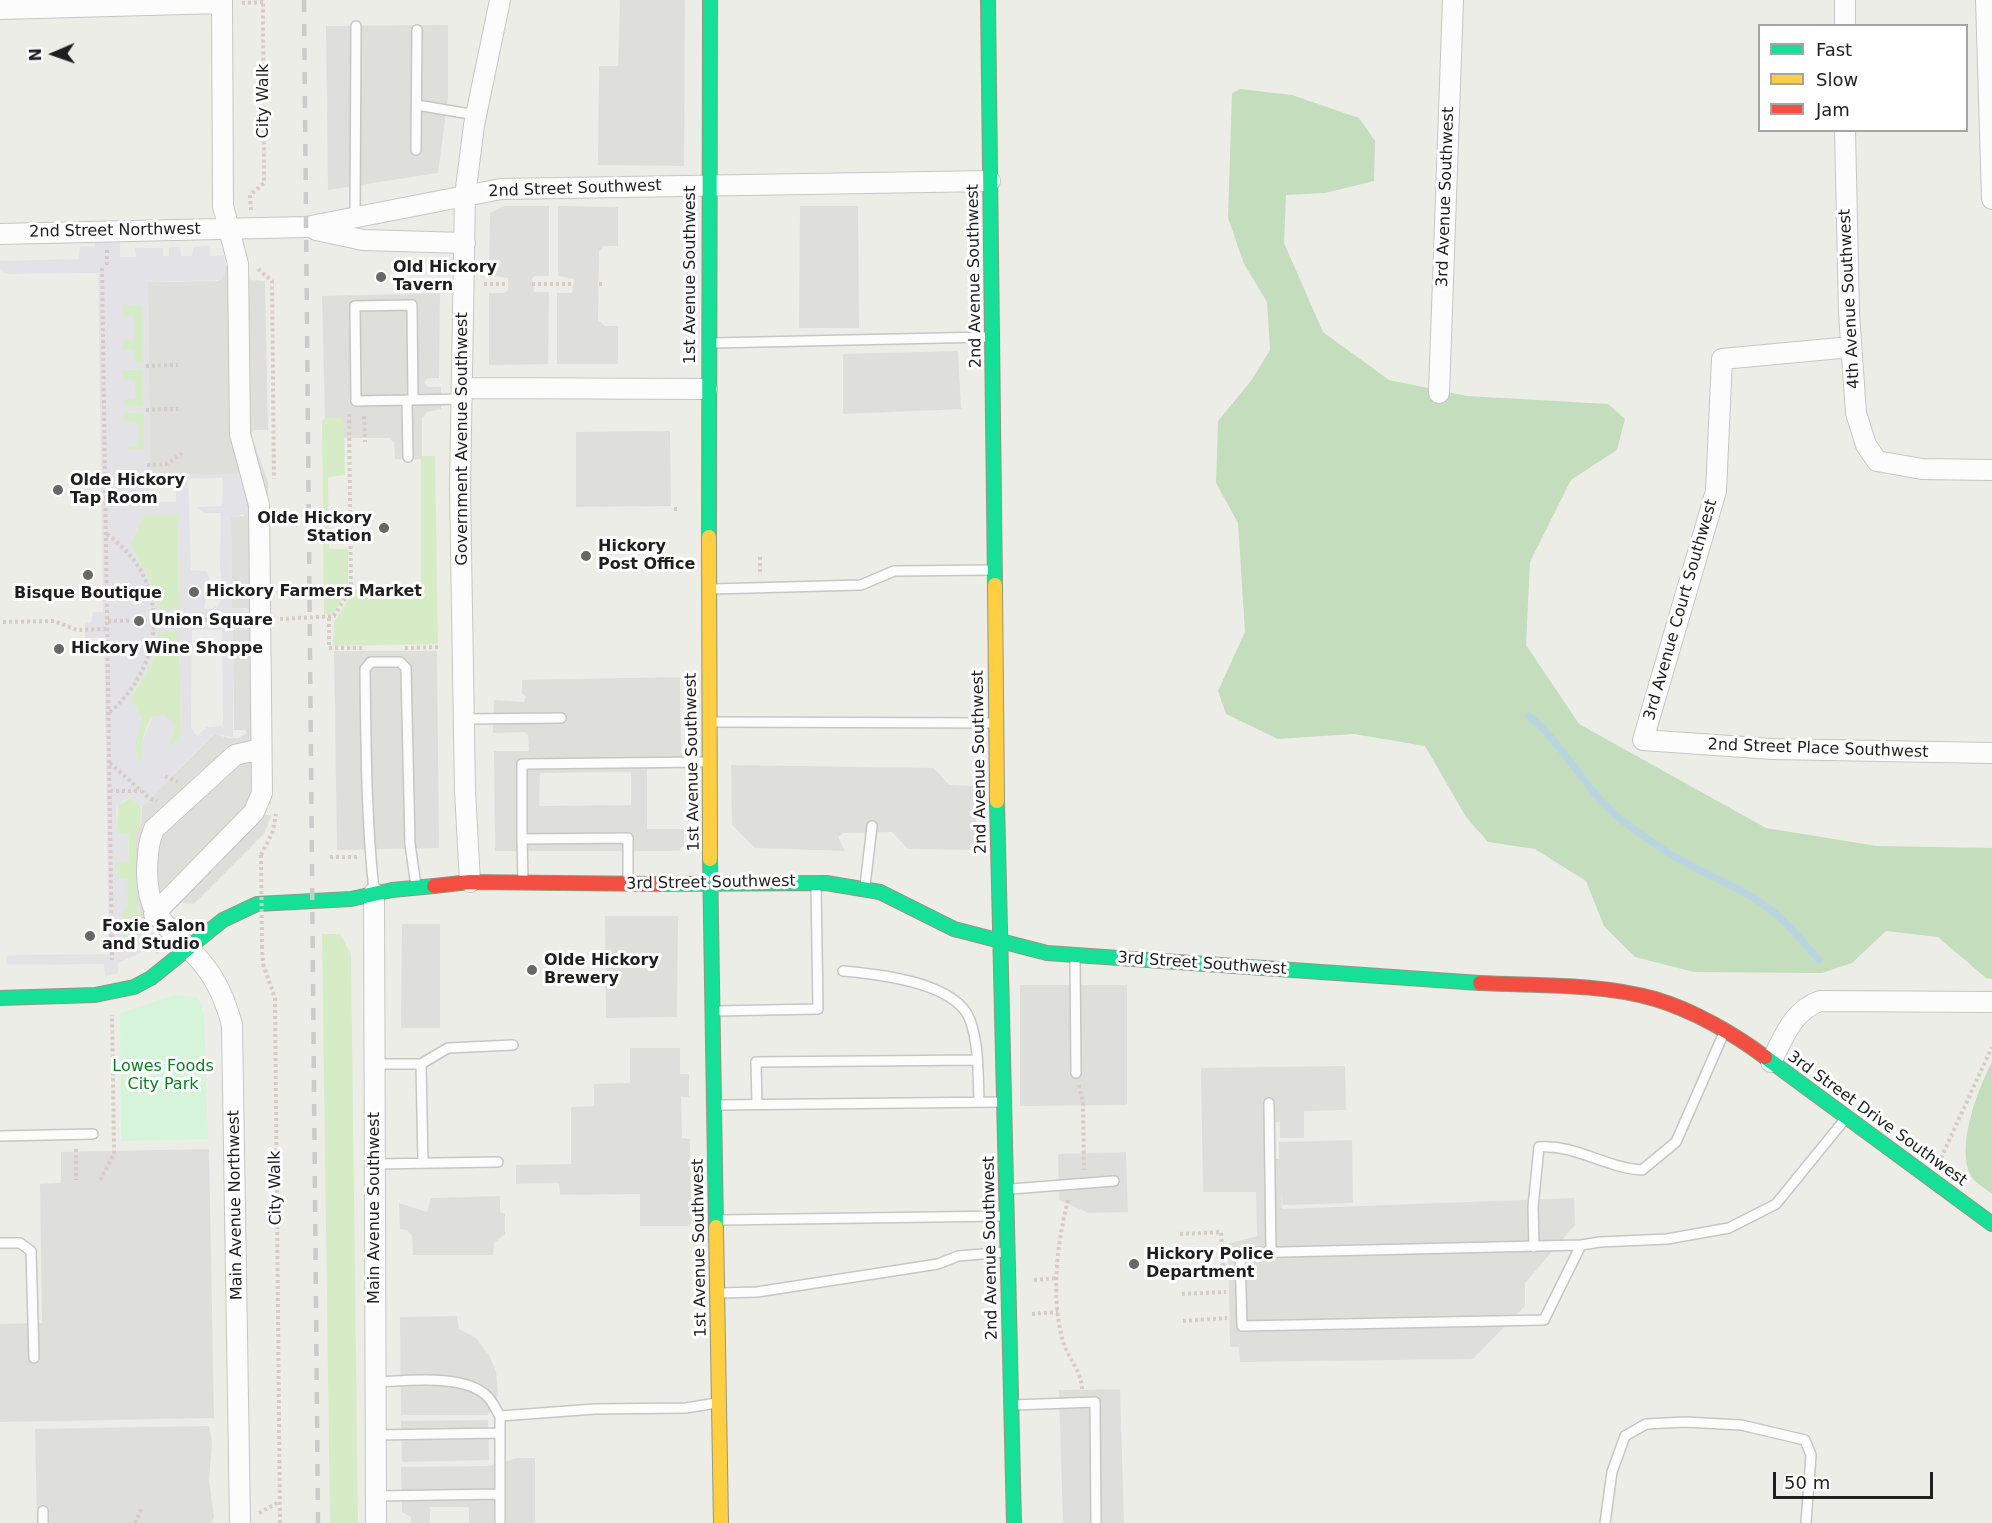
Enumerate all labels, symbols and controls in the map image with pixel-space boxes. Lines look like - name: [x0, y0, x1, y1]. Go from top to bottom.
- north arrow: [24, 24, 84, 84]
- legend: [1758, 24, 1968, 132]
- text: Fast: [1816, 39, 1852, 60]
- text: N: [26, 48, 45, 62]
- street label: City Walk: [254, 64, 274, 138]
- text: Slow: [1816, 69, 1858, 90]
- text: Jam: [1816, 99, 1850, 120]
- street label: 3rd Avenue Southwest: [1433, 107, 1459, 287]
- street label: 2nd Street Southwest: [488, 176, 662, 202]
- street label: 2nd Avenue Southwest: [964, 184, 986, 368]
- street label: 1st Avenue Southwest: [681, 186, 701, 364]
- street label: 4th Avenue Southwest: [1836, 208, 1864, 390]
- street label: 2nd Street Northwest: [29, 220, 201, 242]
- place label: Old Hickory Tavern: [393, 258, 497, 296]
- marker: Old Hickory Tavern: [374, 270, 388, 284]
- street label: Government Avenue Southwest: [453, 312, 473, 566]
- place label: Olde Hickory Tap Room: [70, 471, 185, 509]
- marker: Olde Hickory Tap Room: [51, 483, 65, 497]
- street label: 3rd Avenue Court Southwest: [1640, 497, 1722, 723]
- place label: Olde Hickory Station: [257, 509, 372, 547]
- marker: Olde Hickory Station: [377, 521, 391, 535]
- place label: Hickory Post Office: [598, 537, 695, 575]
- marker: Hickory Post Office: [579, 549, 593, 563]
- marker: Bisque Boutique: [81, 568, 95, 582]
- place label: Hickory Farmers Market: [206, 582, 422, 602]
- place label: Bisque Boutique: [14, 584, 162, 604]
- marker: Hickory Farmers Market: [187, 585, 201, 599]
- place label: Union Square: [151, 611, 273, 631]
- marker: Union Square: [132, 614, 146, 628]
- place label: Hickory Wine Shoppe: [71, 639, 263, 659]
- marker: Hickory Wine Shoppe: [52, 642, 66, 656]
- street label: 2nd Avenue Southwest: [969, 670, 991, 854]
- street label: 1st Avenue Southwest: [682, 673, 704, 851]
- street label: 2nd Street Place Southwest: [1707, 736, 1929, 762]
- street label: 3rd Street Southwest: [626, 872, 796, 894]
- place label: Foxie Salon and Studio: [102, 917, 206, 955]
- marker: Foxie Salon and Studio: [83, 929, 97, 943]
- street label: 3rd Street Southwest: [1117, 949, 1287, 979]
- place label: Olde Hickory Brewery: [544, 951, 659, 989]
- marker: Olde Hickory Brewery: [525, 963, 539, 977]
- street label: 3rd Street Drive Southwest: [1783, 1047, 1971, 1191]
- park label: Lowes Foods City Park: [112, 1057, 214, 1095]
- street label: Main Avenue Northwest: [225, 1110, 247, 1300]
- street label: Main Avenue Southwest: [365, 1112, 385, 1304]
- street label: City Walk: [266, 1150, 286, 1226]
- street label: 2nd Avenue Southwest: [980, 1156, 1002, 1340]
- street label: 1st Avenue Southwest: [689, 1159, 711, 1337]
- place label: Hickory Police Department: [1146, 1245, 1273, 1283]
- marker: Hickory Police Department: [1127, 1257, 1141, 1271]
- scale bar: [1776, 1460, 1936, 1498]
- text: 50 m: [1784, 1472, 1830, 1493]

